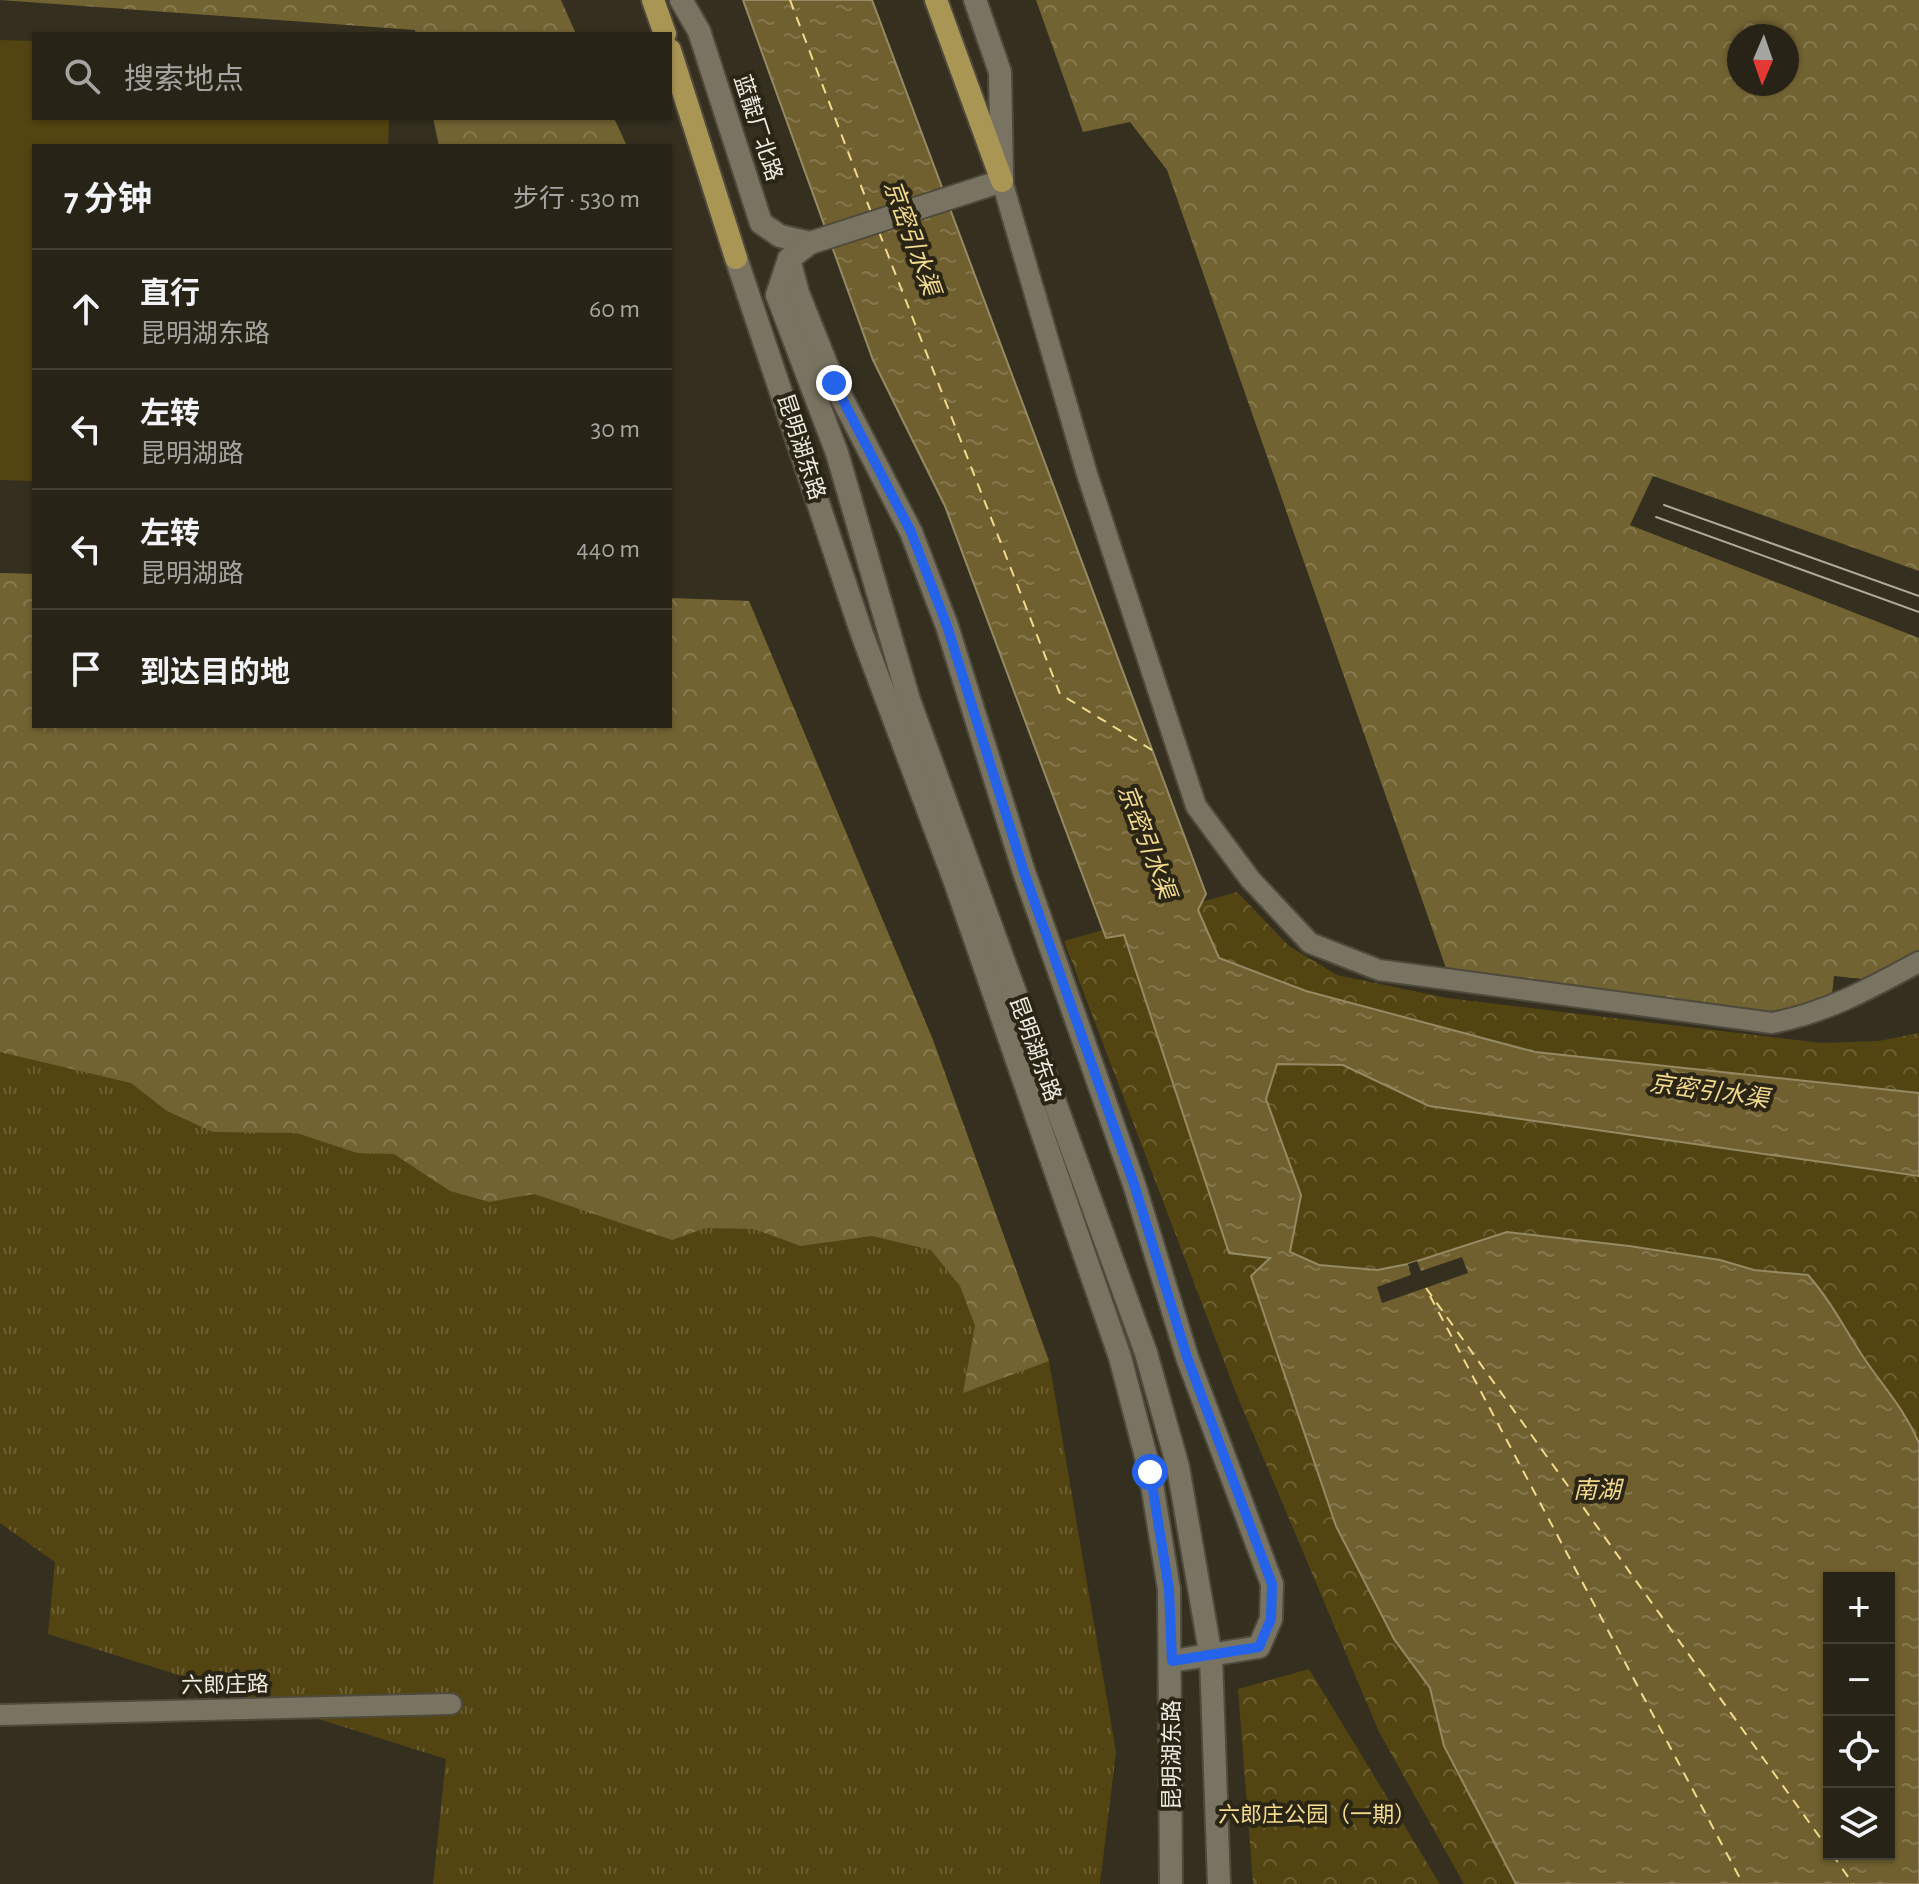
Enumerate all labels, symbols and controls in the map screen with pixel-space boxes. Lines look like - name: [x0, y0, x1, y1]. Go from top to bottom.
- north arrow: [1727, 24, 1799, 96]
- search box: [32, 32, 672, 120]
- icon: search: [60, 54, 104, 98]
- text: 搜索地点: [124, 65, 244, 95]
- street label: 蓝靛厂北路: [731, 72, 786, 184]
- water label: 京密引水渠: [879, 177, 946, 301]
- text: 7 分钟: [64, 183, 152, 217]
- text: 步行 · 530 m: [513, 186, 640, 212]
- text: 直行: [140, 279, 200, 309]
- icon: ahead: [64, 287, 108, 331]
- text: 60 m: [589, 296, 640, 322]
- text: 昆明湖东路: [140, 321, 270, 347]
- route end: [816, 365, 852, 401]
- street label: 昆明湖东路: [774, 391, 829, 503]
- text: 左转: [140, 399, 200, 429]
- icon: left: [64, 407, 108, 451]
- text: 30 m: [590, 416, 640, 442]
- text: 昆明湖路: [140, 441, 244, 467]
- text: 左转: [140, 519, 200, 549]
- icon: left: [64, 527, 108, 571]
- text: 440 m: [576, 536, 640, 562]
- text: 昆明湖路: [140, 561, 244, 587]
- icon: arrive: [64, 647, 108, 691]
- text: 到达目的地: [140, 658, 290, 688]
- water label: 京密引水渠: [1113, 781, 1182, 905]
- street label: 昆明湖东路: [1006, 993, 1065, 1104]
- water label: 京密引水渠: [1648, 1070, 1773, 1113]
- route start: [1132, 1454, 1168, 1490]
- water label: 南湖: [1573, 1477, 1625, 1503]
- map controls: [1823, 1572, 1895, 1860]
- button: +: [1823, 1572, 1895, 1644]
- button: −: [1823, 1644, 1895, 1716]
- street label: 六郎庄路: [181, 1672, 269, 1697]
- street label: 昆明湖东路: [1160, 1700, 1183, 1810]
- button: locate: [1823, 1716, 1895, 1788]
- button: layers: [1823, 1788, 1895, 1860]
- park label: 六郎庄公园（一期）: [1218, 1803, 1416, 1826]

